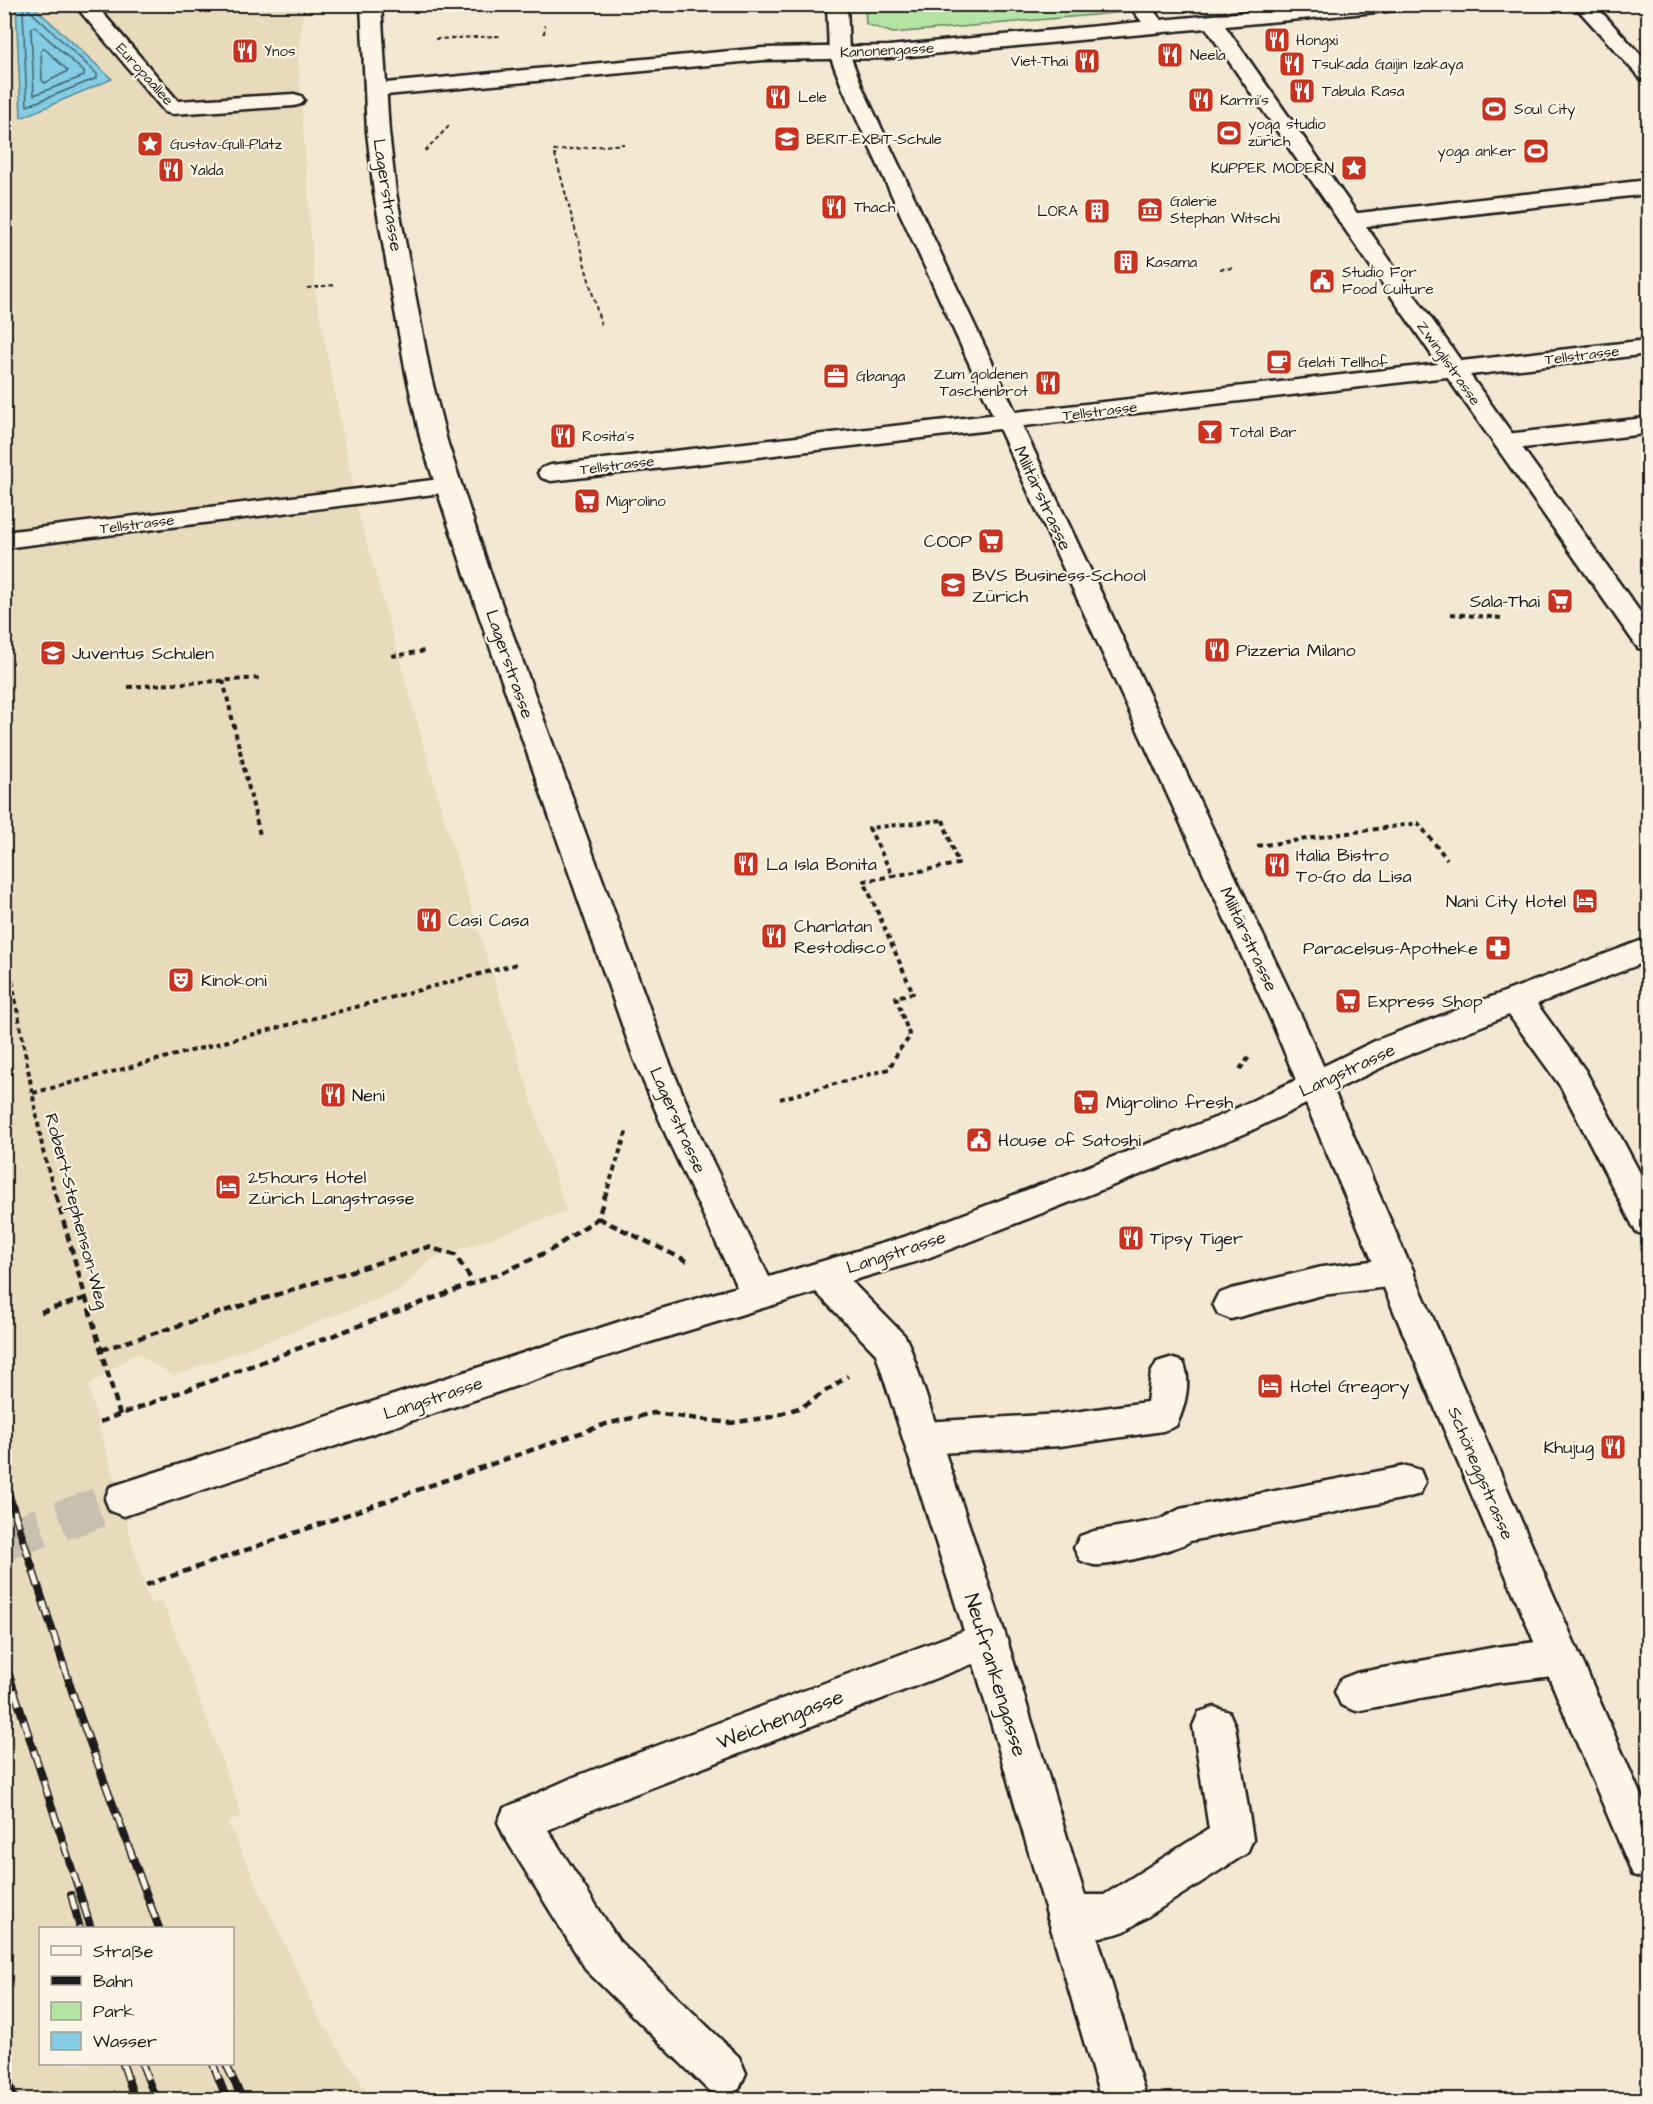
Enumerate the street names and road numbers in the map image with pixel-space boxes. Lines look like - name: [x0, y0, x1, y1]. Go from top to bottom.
- street label: Europaallee: [111, 38, 178, 110]
- street label: Kanonengasse: [839, 38, 935, 64]
- street label: Lagerstrasse: [365, 137, 409, 254]
- street label: Zwinglistrasse: [1411, 317, 1485, 410]
- street label: Tellstrasse: [1544, 341, 1620, 370]
- street label: Tellstrasse: [1062, 397, 1138, 426]
- street label: Militärstrasse: [1007, 442, 1078, 555]
- street label: Tellstrasse: [579, 451, 655, 480]
- street label: Tellstrasse: [99, 510, 175, 539]
- street label: Lagerstrasse: [478, 606, 540, 723]
- street label: Militärstrasse: [1213, 883, 1284, 996]
- street label: Langstrasse: [1295, 1037, 1400, 1104]
- street label: Lagerstrasse: [642, 1063, 712, 1178]
- street label: Robert-Stephenson-Weg: [37, 1111, 115, 1312]
- street label: Langstrasse: [843, 1225, 950, 1281]
- street label: Langstrasse: [380, 1371, 487, 1427]
- street label: Schöneggstrasse: [1440, 1403, 1520, 1544]
- street label: Neufrankengasse: [955, 1590, 1034, 1761]
- street label: Weichengasse: [713, 1682, 849, 1759]

